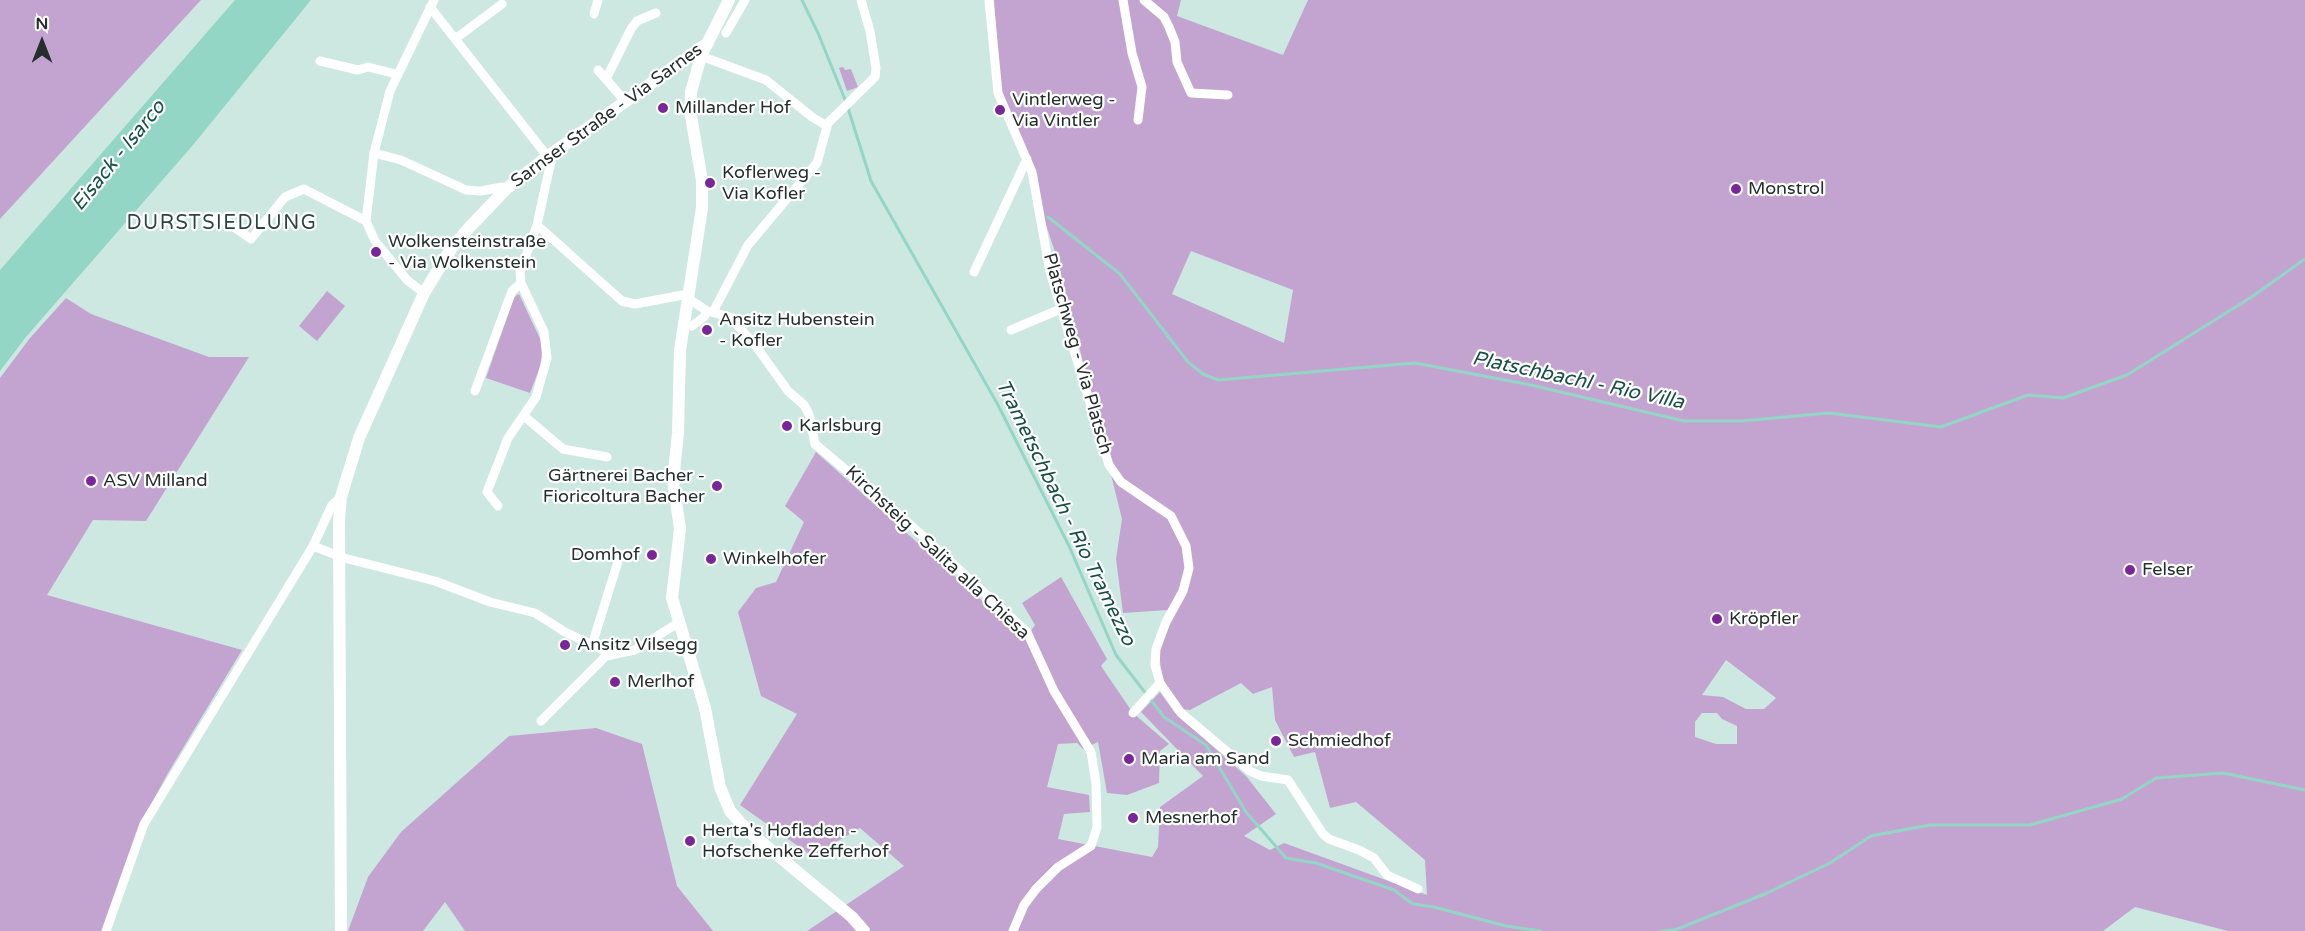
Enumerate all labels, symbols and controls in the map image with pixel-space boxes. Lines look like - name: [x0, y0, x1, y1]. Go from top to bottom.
- north arrow: [12, 12, 72, 72]
- text: N: [36, 14, 48, 34]
- street label: Sarnser Straße - Via Sarnes: [507, 39, 707, 193]
- place label: Vintlerweg - Via Vintler: [1012, 89, 1116, 132]
- water label: Eisack - Isarco: [67, 96, 171, 216]
- place label: Millander Hof: [675, 97, 791, 119]
- marker: Millander Hof: [656, 101, 670, 115]
- marker: Vintlerweg - Via Vintler: [993, 103, 1007, 117]
- place label: Koflerweg - Via Kofler: [722, 162, 821, 204]
- marker: Koflerweg - Via Kofler: [703, 176, 717, 190]
- place label: Monstrol: [1748, 178, 1825, 200]
- marker: Monstrol: [1729, 182, 1743, 196]
- district label: DURSTSIEDLUNG: [127, 212, 317, 236]
- place label: Wolkensteinstraße - Via Wolkenstein: [388, 231, 546, 274]
- marker: Wolkensteinstraße - Via Wolkenstein: [369, 245, 383, 259]
- street label: Platschweg - Via Platsch: [1038, 251, 1116, 457]
- place label: Ansitz Hubenstein - Kofler: [719, 309, 875, 352]
- marker: Ansitz Hubenstein - Kofler: [700, 323, 714, 337]
- water label: Platschbachl - Rio Villa: [1470, 347, 1686, 415]
- water label: Trametschbach - Rio Tramezzo: [990, 376, 1140, 650]
- place label: Karlsburg: [799, 415, 881, 437]
- marker: Karlsburg: [780, 419, 794, 433]
- street label: Kirchsteig - Salita alla Chiesa: [840, 462, 1034, 644]
- place label: Gärtnerei Bacher - Fioricoltura Bacher: [543, 465, 705, 508]
- place label: ASV Milland: [103, 470, 208, 492]
- marker: ASV Milland: [84, 474, 98, 488]
- marker: Gärtnerei Bacher - Fioricoltura Bacher: [710, 479, 724, 493]
- place label: Domhof: [571, 544, 640, 566]
- marker: Domhof: [645, 548, 659, 562]
- place label: Winkelhofer: [723, 548, 826, 570]
- marker: Winkelhofer: [704, 552, 718, 566]
- place label: Felser: [2142, 559, 2193, 581]
- marker: Felser: [2123, 563, 2137, 577]
- place label: Kröpfler: [1729, 608, 1798, 630]
- marker: Kröpfler: [1710, 612, 1724, 626]
- place label: Ansitz Vilsegg: [577, 634, 698, 656]
- marker: Ansitz Vilsegg: [558, 638, 572, 652]
- place label: Merlhof: [627, 671, 694, 693]
- marker: Merlhof: [608, 675, 622, 689]
- place label: Schmiedhof: [1288, 730, 1391, 752]
- marker: Schmiedhof: [1269, 734, 1283, 748]
- place label: Maria am Sand: [1141, 748, 1270, 770]
- marker: Maria am Sand: [1122, 752, 1136, 766]
- place label: Mesnerhof: [1145, 807, 1238, 829]
- marker: Mesnerhof: [1126, 811, 1140, 825]
- place label: Herta's Hofladen - Hofschenke Zefferhof: [702, 820, 889, 862]
- marker: Herta's Hofladen - Hofschenke Zefferhof: [683, 834, 697, 848]

